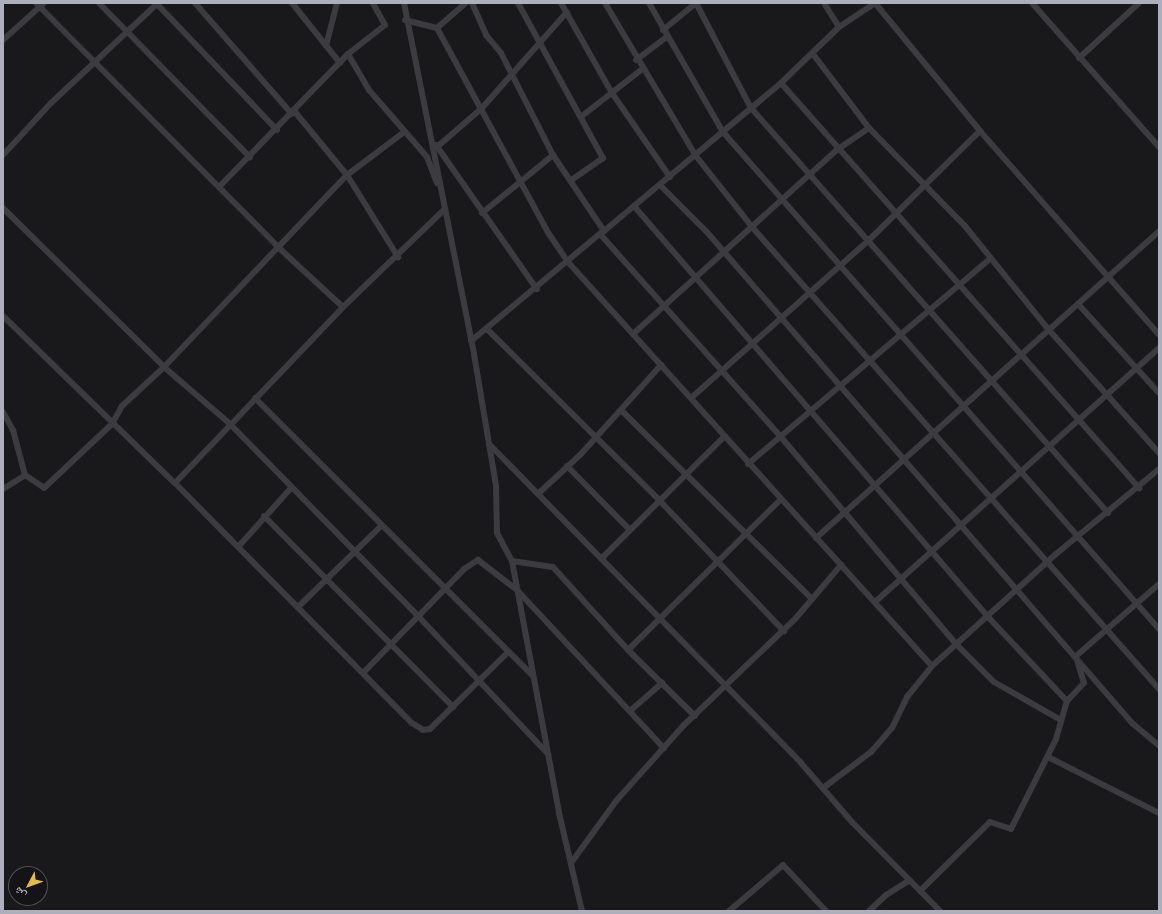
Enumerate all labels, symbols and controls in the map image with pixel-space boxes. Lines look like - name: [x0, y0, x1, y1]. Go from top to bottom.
- north arrow: [8, 866, 48, 906]
- text: ش: [10, 884, 30, 903]

